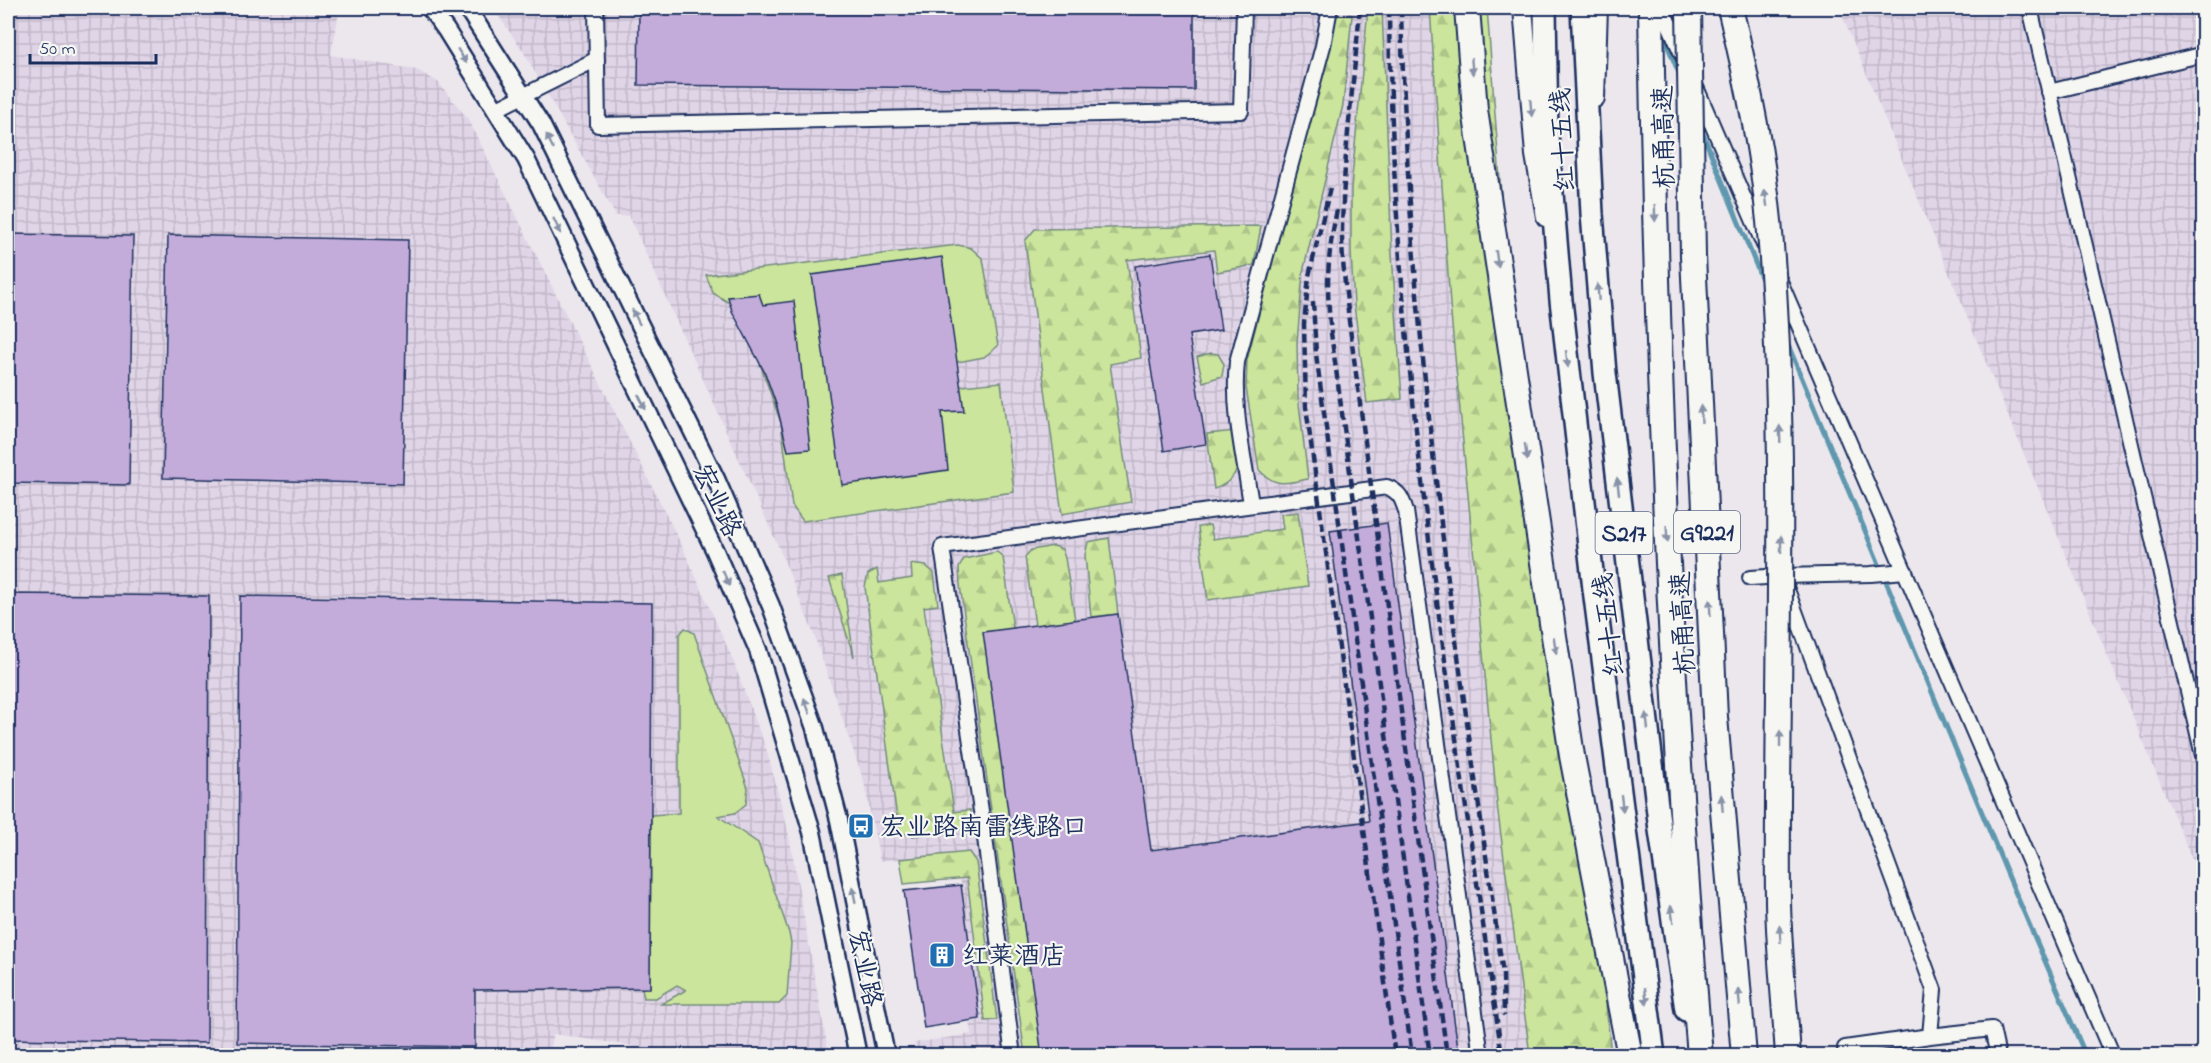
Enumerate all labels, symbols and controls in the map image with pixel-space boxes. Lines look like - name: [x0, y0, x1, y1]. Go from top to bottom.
- scale bar: [30, 27, 156, 65]
- text: 50 m: [39, 37, 76, 63]
- one-way arrow: [457, 48, 468, 64]
- one-way arrow: [1467, 56, 1476, 75]
- street label: 杭甬高速: [1646, 85, 1686, 189]
- street label: 红十五线: [1543, 87, 1587, 193]
- one-way arrow: [1526, 98, 1535, 117]
- one-way arrow: [545, 133, 554, 150]
- one-way arrow: [1761, 188, 1770, 207]
- one-way arrow: [1650, 203, 1659, 222]
- one-way arrow: [553, 218, 562, 235]
- one-way arrow: [1493, 250, 1502, 269]
- one-way arrow: [1593, 282, 1603, 301]
- one-way arrow: [631, 308, 640, 325]
- one-way arrow: [1563, 350, 1572, 369]
- one-way arrow: [636, 393, 646, 411]
- one-way arrow: [1696, 404, 1705, 423]
- one-way arrow: [1775, 425, 1785, 444]
- one-way arrow: [1521, 443, 1530, 462]
- street label: 宏业路: [681, 458, 749, 545]
- one-way arrow: [1614, 476, 1623, 495]
- road number: G9221: [1674, 511, 1740, 553]
- road number: S217: [1596, 512, 1652, 554]
- one-way arrow: [1663, 524, 1672, 543]
- one-way arrow: [1776, 535, 1786, 554]
- one-way arrow: [721, 569, 731, 587]
- street label: 杭甬高速: [1663, 570, 1707, 676]
- street label: 红十五线: [1586, 571, 1636, 679]
- one-way arrow: [1706, 599, 1715, 618]
- one-way arrow: [1551, 635, 1560, 654]
- one-way arrow: [802, 697, 812, 715]
- one-way arrow: [1642, 712, 1652, 731]
- one-way arrow: [1775, 730, 1785, 749]
- one-way arrow: [1617, 793, 1626, 812]
- one-way arrow: [1717, 793, 1727, 812]
- place label: 宏业路南雷线路口: [880, 810, 1088, 848]
- bus stop icon: 宏业路南雷线路口: [846, 811, 876, 841]
- one-way arrow: [849, 885, 858, 904]
- one-way arrow: [1668, 905, 1677, 924]
- one-way arrow: [1776, 925, 1785, 944]
- street label: 宏业路: [836, 927, 890, 1011]
- place label: 红莱酒店: [962, 939, 1066, 977]
- building icon: 红莱酒店: [927, 940, 957, 970]
- one-way arrow: [1642, 987, 1651, 1006]
- one-way arrow: [1734, 988, 1744, 1007]

